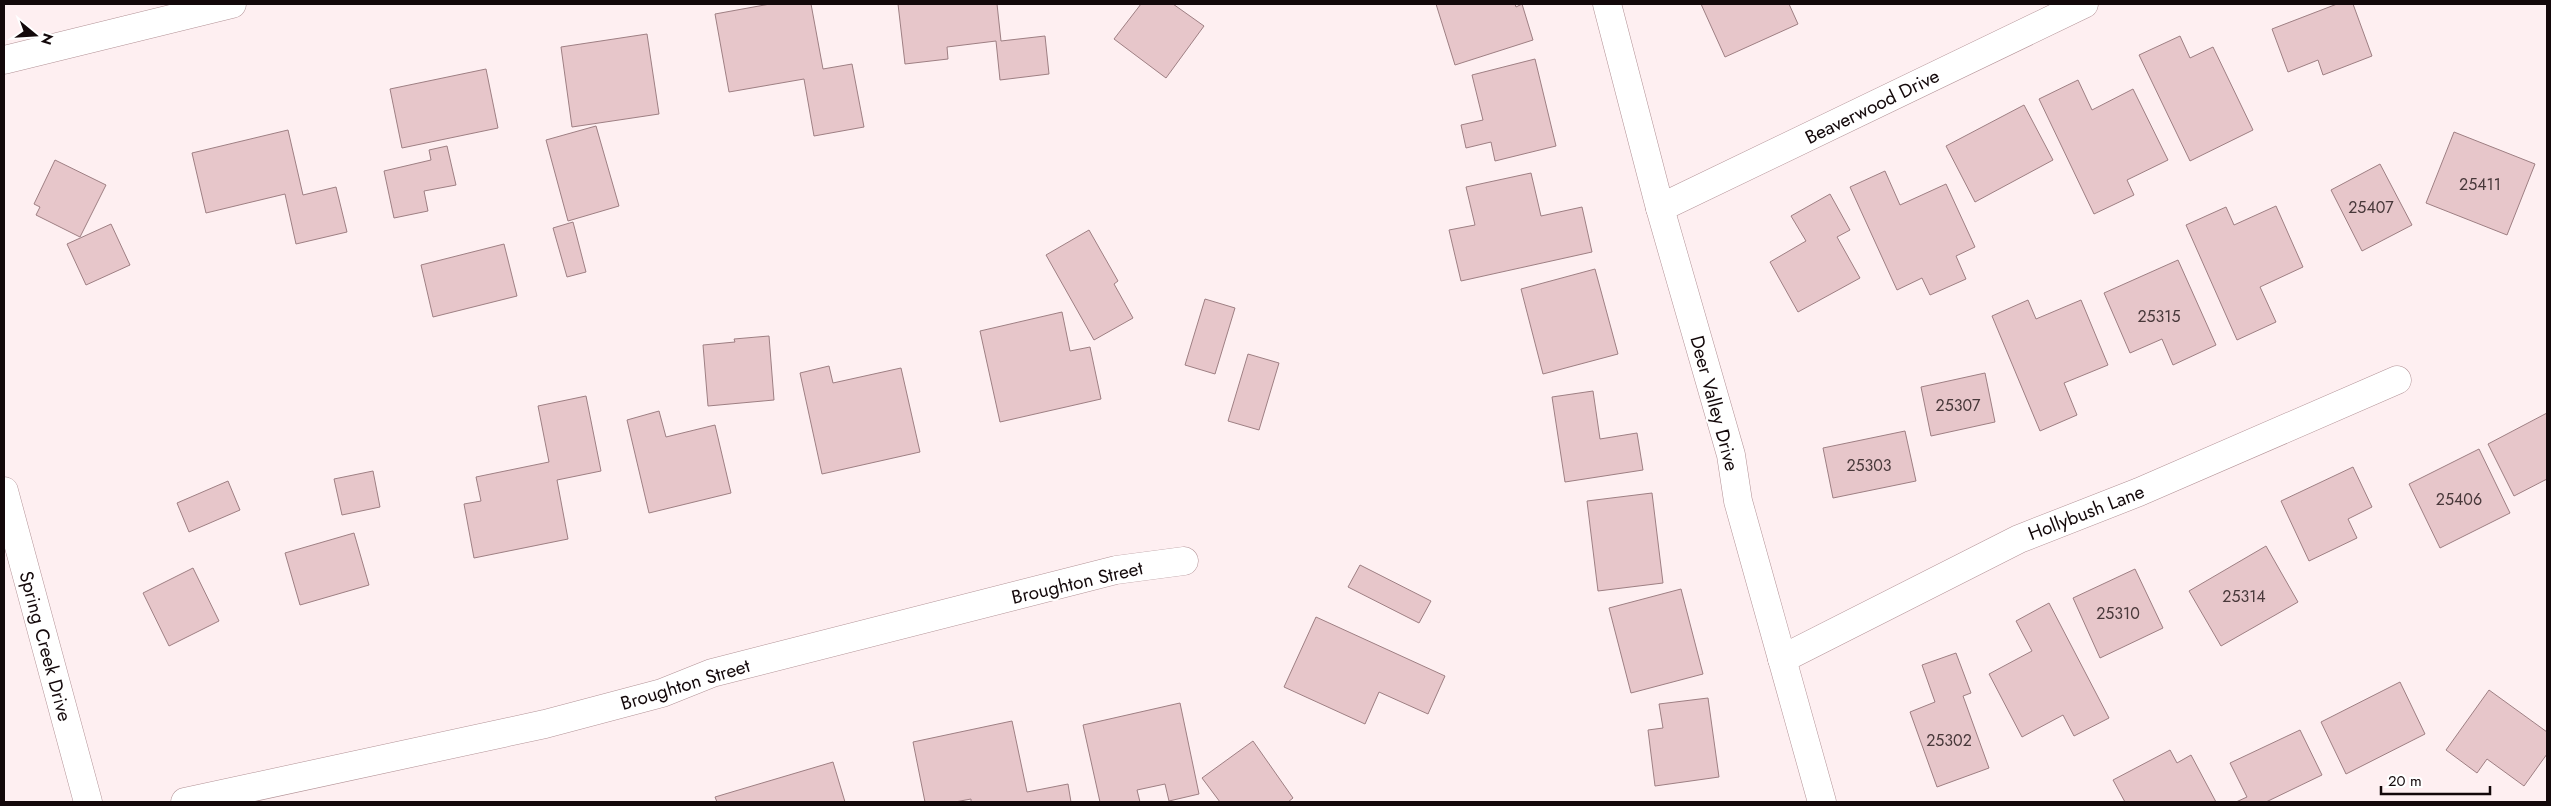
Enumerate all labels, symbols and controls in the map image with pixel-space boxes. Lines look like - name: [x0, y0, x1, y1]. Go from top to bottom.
- north arrow: [10, 10, 60, 60]
- text: N: [36, 31, 59, 47]
- street label: Beaverwood Drive: [1800, 62, 1944, 151]
- house number: 25411: [2459, 173, 2501, 196]
- house number: 25407: [2348, 196, 2394, 219]
- house number: 25315: [2137, 305, 2181, 328]
- street label: Deer Valley Drive: [1683, 332, 1746, 474]
- house number: 25307: [1936, 394, 1981, 417]
- house number: 25303: [1846, 454, 1892, 477]
- street label: Hollybush Lane: [2024, 478, 2148, 547]
- house number: 25406: [2436, 488, 2482, 511]
- street label: Broughton Street: [1009, 554, 1146, 611]
- street label: Spring Creek Drive: [13, 568, 79, 724]
- house number: 25314: [2222, 585, 2266, 608]
- house number: 25310: [2096, 602, 2140, 625]
- street label: Broughton Street: [617, 652, 754, 717]
- house number: 25302: [1926, 729, 1972, 752]
- scale bar: [2381, 764, 2490, 796]
- text: 20 m: [2388, 770, 2422, 792]

